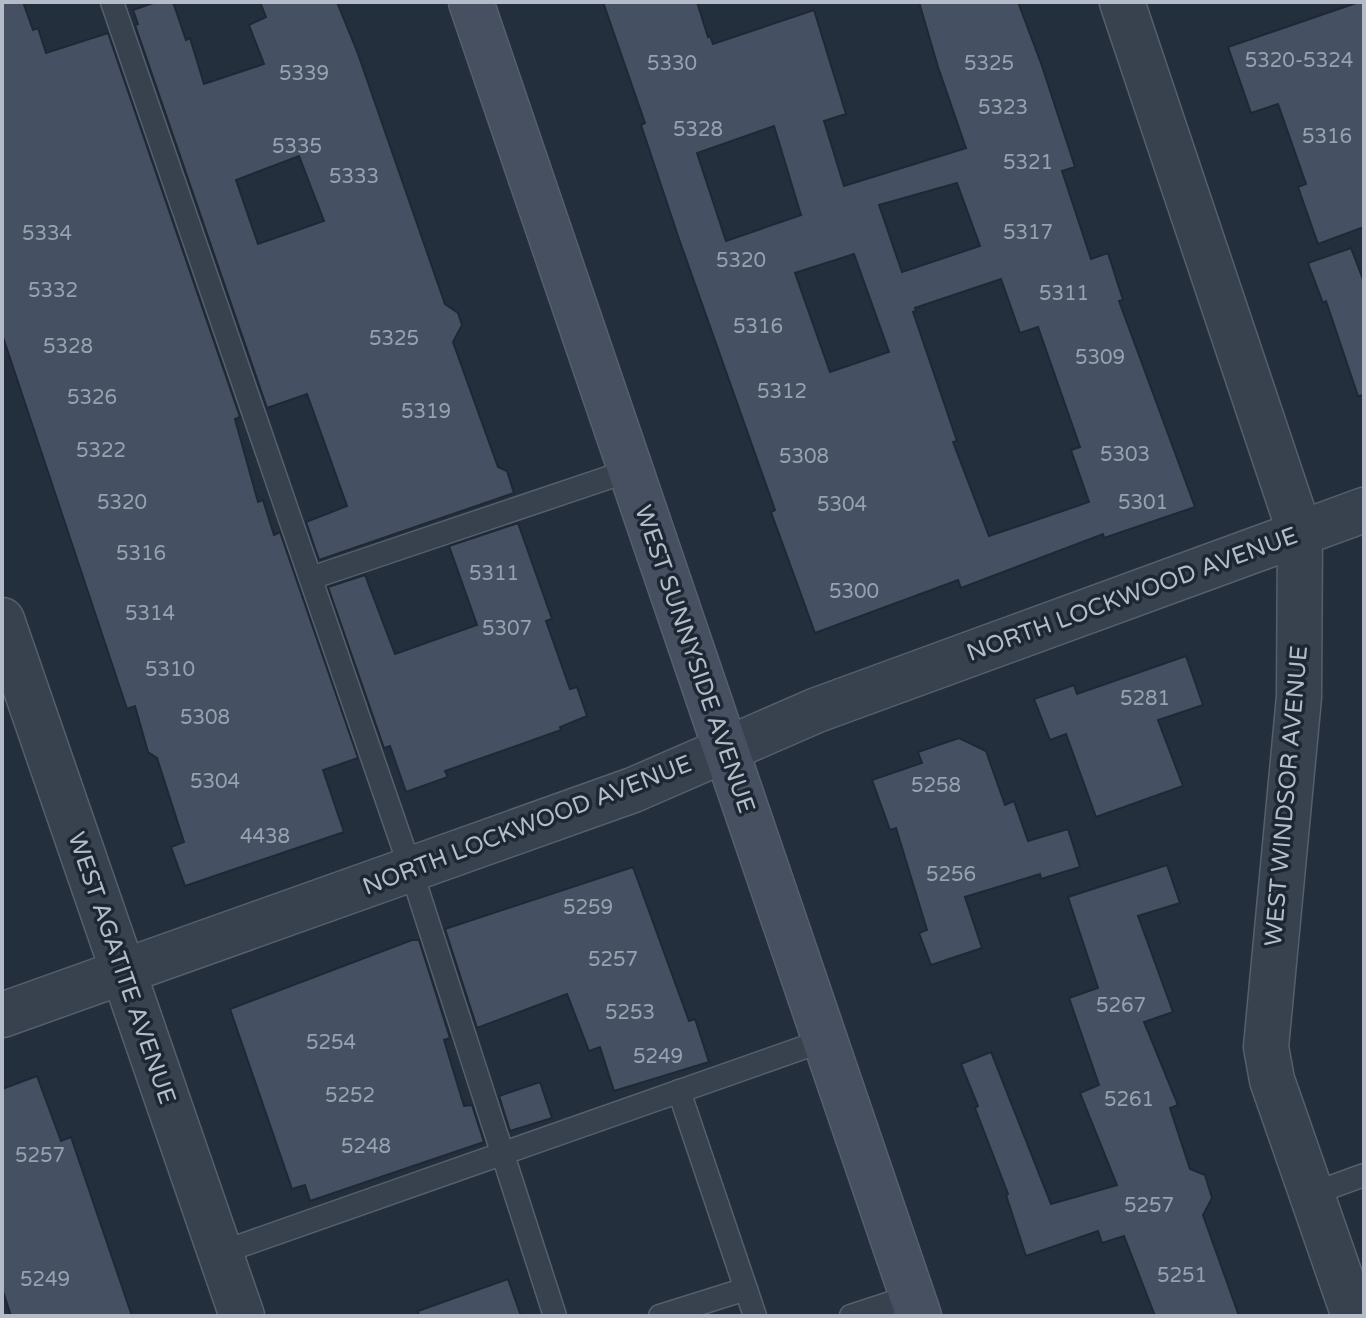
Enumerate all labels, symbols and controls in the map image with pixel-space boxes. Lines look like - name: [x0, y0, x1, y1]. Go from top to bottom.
- house number: 5320-5324: [1245, 49, 1353, 73]
- house number: 5330: [647, 52, 697, 76]
- house number: 5325: [964, 52, 1014, 76]
- house number: 5339: [279, 62, 329, 86]
- house number: 5323: [978, 96, 1028, 120]
- house number: 5328: [673, 118, 723, 142]
- house number: 5316: [1302, 125, 1352, 149]
- house number: 5335: [272, 135, 322, 159]
- house number: 5321: [1003, 151, 1053, 175]
- house number: 5333: [329, 165, 379, 189]
- house number: 5317: [1003, 221, 1053, 245]
- house number: 5334: [22, 222, 72, 246]
- house number: 5320: [716, 249, 766, 273]
- house number: 5332: [28, 279, 78, 303]
- house number: 5311: [1039, 282, 1089, 306]
- house number: 5316: [733, 315, 783, 339]
- house number: 5325: [369, 327, 419, 351]
- house number: 5328: [43, 335, 93, 359]
- house number: 5309: [1075, 346, 1125, 370]
- house number: 5312: [757, 380, 807, 404]
- house number: 5326: [67, 386, 117, 410]
- house number: 5319: [401, 400, 451, 424]
- house number: 5322: [76, 439, 126, 463]
- house number: 5303: [1100, 443, 1150, 467]
- house number: 5308: [779, 445, 829, 469]
- house number: 5320: [97, 491, 147, 515]
- house number: 5301: [1118, 491, 1168, 515]
- house number: 5304: [817, 493, 867, 517]
- street label: WEST SUNNYSIDE AVENUE: [628, 501, 761, 817]
- street label: NORTH LOCKWOOD AVENUE: [963, 521, 1302, 668]
- house number: 5316: [116, 542, 166, 566]
- house number: 5311: [469, 562, 519, 586]
- house number: 5300: [829, 580, 879, 604]
- house number: 5314: [125, 602, 175, 626]
- house number: 5307: [482, 617, 532, 641]
- street label: WEST WINDSOR AVENUE: [1259, 644, 1314, 948]
- house number: 5310: [145, 658, 195, 682]
- house number: 5281: [1120, 687, 1170, 711]
- house number: 5308: [180, 706, 230, 730]
- street label: NORTH LOCKWOOD AVENUE: [359, 749, 696, 902]
- house number: 5304: [190, 770, 240, 794]
- house number: 5258: [911, 774, 961, 798]
- house number: 4438: [240, 825, 290, 849]
- street label: WEST AGATITE AVENUE: [61, 828, 182, 1108]
- house number: 5256: [926, 863, 976, 887]
- house number: 5259: [563, 896, 613, 920]
- house number: 5257: [588, 948, 638, 972]
- house number: 5267: [1096, 994, 1146, 1018]
- house number: 5253: [605, 1001, 655, 1025]
- house number: 5254: [306, 1031, 356, 1055]
- house number: 5249: [633, 1045, 683, 1069]
- house number: 5252: [325, 1084, 375, 1108]
- house number: 5261: [1104, 1088, 1154, 1112]
- house number: 5248: [341, 1135, 391, 1159]
- house number: 5257: [15, 1144, 65, 1168]
- house number: 5257: [1124, 1194, 1174, 1218]
- house number: 5251: [1157, 1264, 1207, 1288]
- house number: 5249: [20, 1268, 70, 1292]

